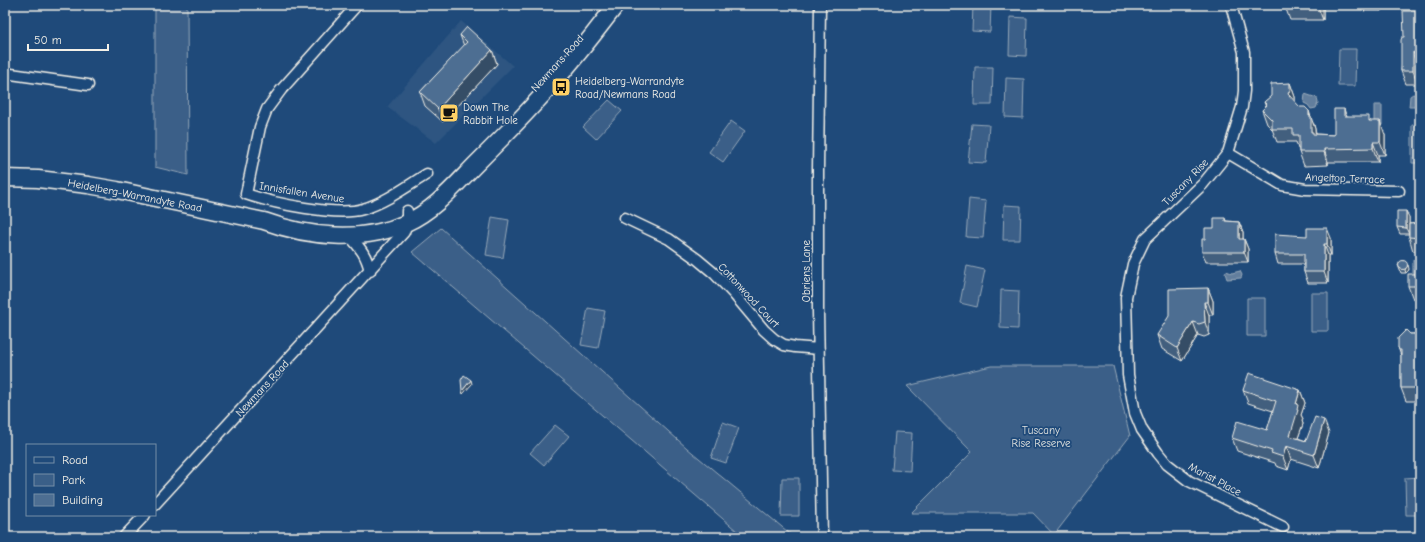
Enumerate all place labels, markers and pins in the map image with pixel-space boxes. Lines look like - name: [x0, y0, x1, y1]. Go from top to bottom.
- place label: Heidelberg-Warrandyte Road/Newmans Road: [575, 75, 684, 101]
- bus stop icon: Heidelberg-Warrandyte Road/Newmans Road: [550, 76, 572, 98]
- place label: Down The Rabbit Hole: [463, 101, 518, 127]
- cafe icon: Down The Rabbit Hole: [438, 102, 460, 124]

